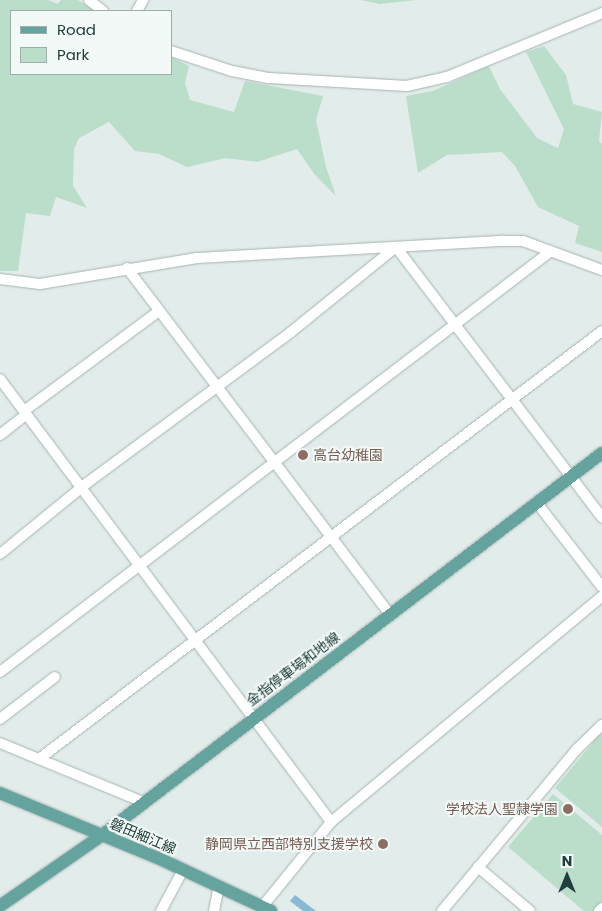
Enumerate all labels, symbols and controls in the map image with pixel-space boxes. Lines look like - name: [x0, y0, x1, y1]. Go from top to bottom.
- legend: [10, 10, 172, 75]
- text: Road: [57, 19, 96, 40]
- text: Park: [57, 44, 89, 65]
- place label: 高台幼稚園: [313, 447, 383, 463]
- marker: 高台幼稚園: [297, 449, 309, 461]
- street label: 金指停車場和地線: [243, 629, 343, 709]
- place label: 学校法人聖隷学園: [446, 801, 558, 817]
- marker: 学校法人聖隷学園: [562, 803, 574, 815]
- street label: 磐田細江線: [108, 815, 178, 857]
- place label: 静岡県立西部特別支援学校: [205, 836, 373, 852]
- marker: 静岡県立西部特別支援学校: [377, 838, 389, 850]
- north arrow: [542, 851, 592, 901]
- text: N: [562, 851, 572, 871]

